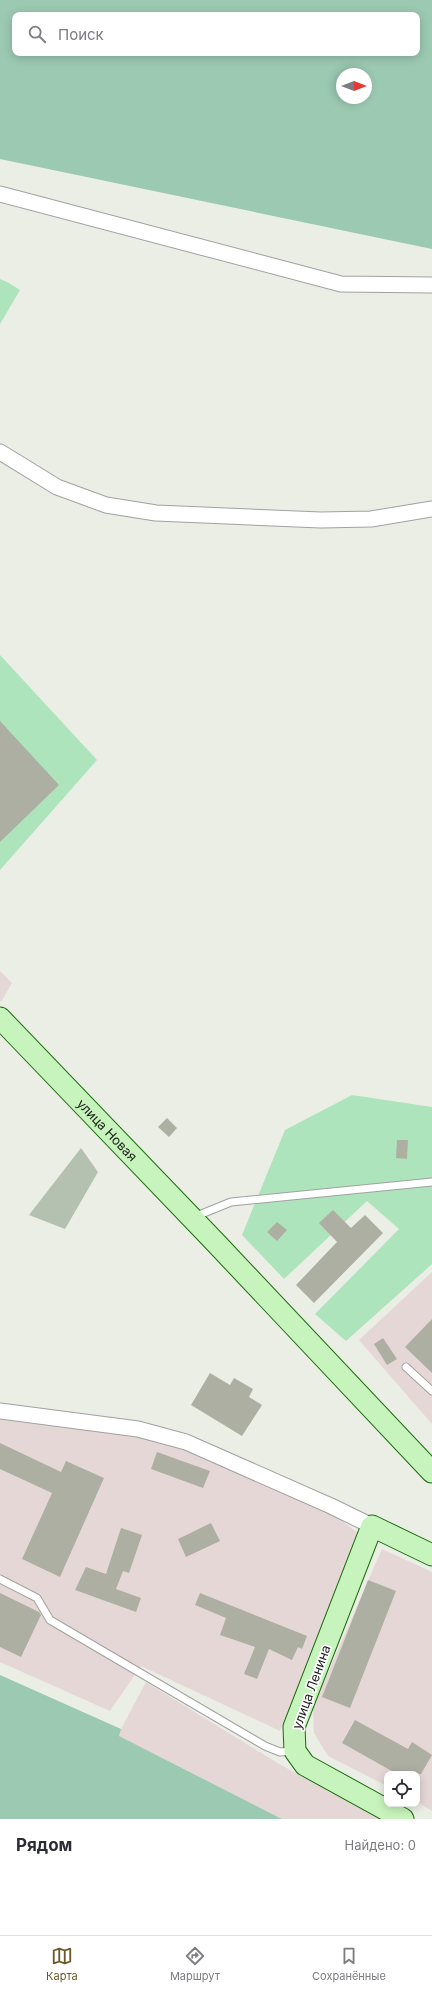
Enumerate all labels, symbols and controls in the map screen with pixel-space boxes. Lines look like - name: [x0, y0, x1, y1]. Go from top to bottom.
- search box: [12, 12, 420, 56]
- icon: search: [26, 23, 48, 45]
- text: Поиск: [58, 25, 104, 44]
- north arrow: [336, 68, 372, 104]
- street label: улица Новая: [74, 1095, 141, 1164]
- street label: улица Ленина: [288, 1643, 334, 1731]
- map controls: [384, 1771, 420, 1807]
- button: locate: [384, 1771, 420, 1807]
- text: Рядом: [16, 1835, 72, 1855]
- text: Найдено: 0: [345, 1837, 416, 1853]
- tab: Карта: [46, 1945, 78, 1983]
- tab: Маршрут: [170, 1945, 220, 1983]
- tab: Сохранённые: [312, 1945, 386, 1983]

